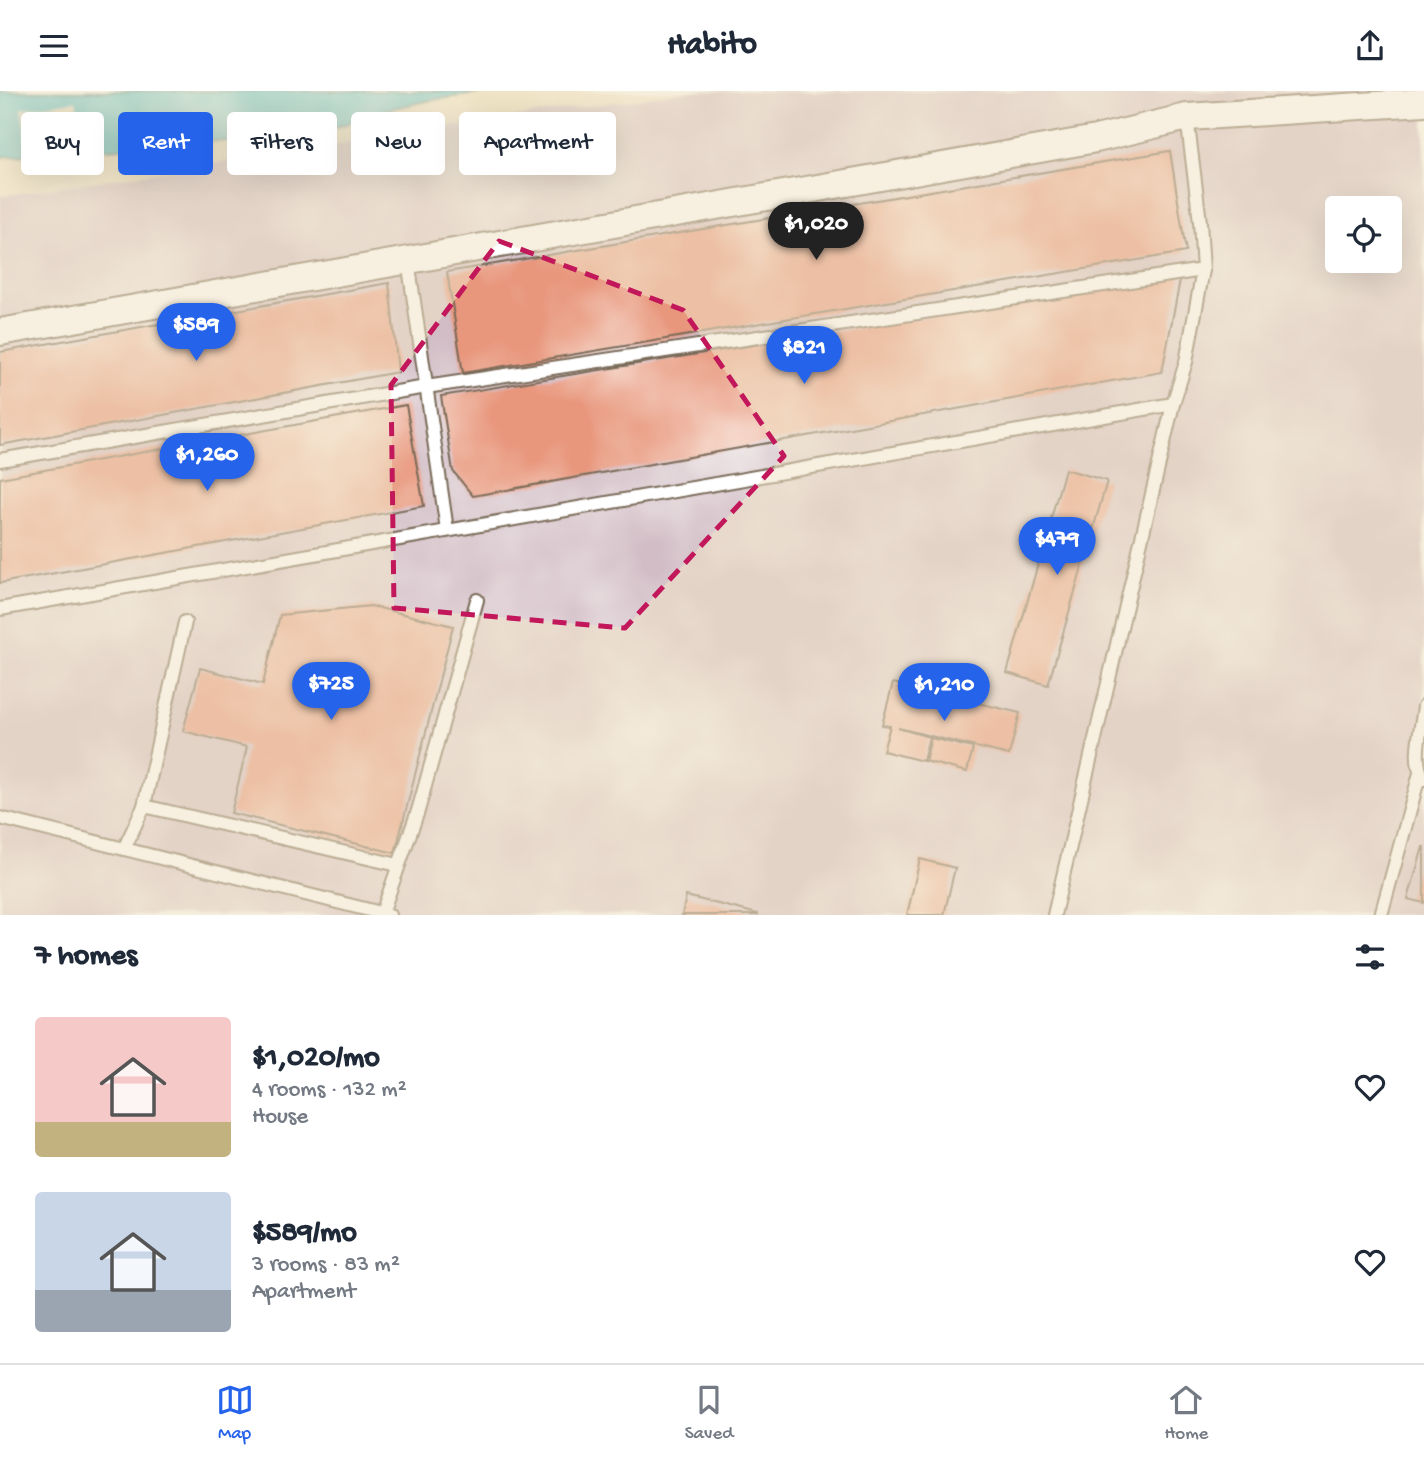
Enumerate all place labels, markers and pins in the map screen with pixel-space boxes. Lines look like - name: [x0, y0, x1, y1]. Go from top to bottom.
- pin: $1,020: [759, 202, 873, 262]
- pin: $589: [155, 303, 237, 363]
- pin: $821: [763, 327, 845, 386]
- pin: $1,260: [150, 433, 264, 493]
- pin: $479: [1016, 517, 1098, 577]
- pin: $725: [290, 663, 372, 722]
- pin: $1,210: [887, 663, 1001, 723]

